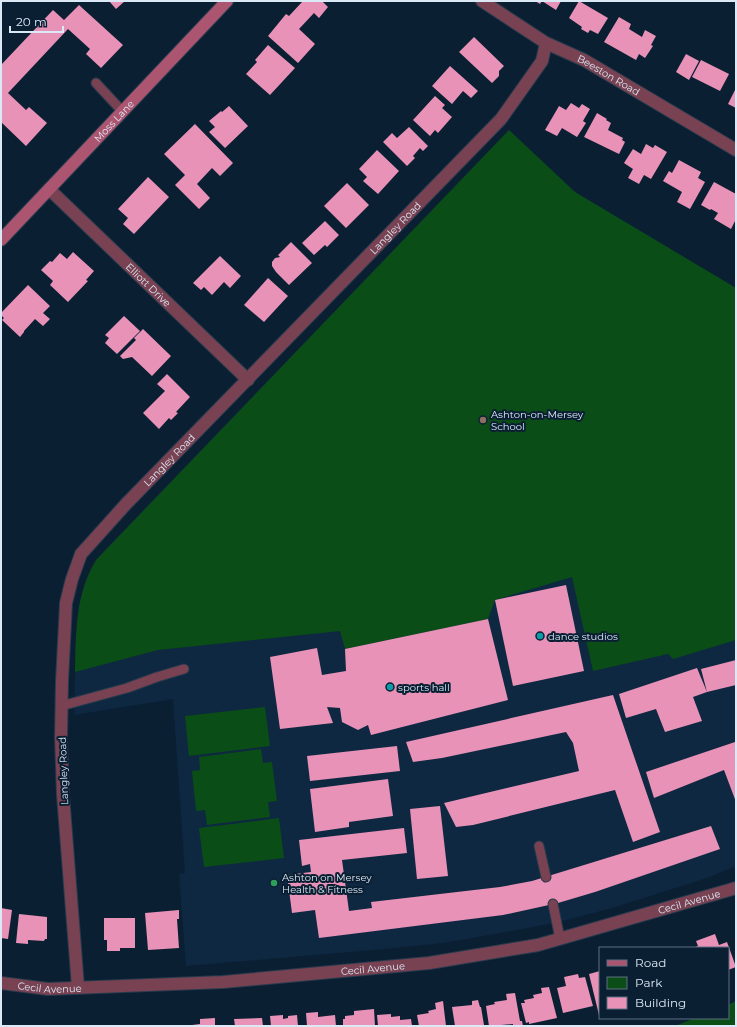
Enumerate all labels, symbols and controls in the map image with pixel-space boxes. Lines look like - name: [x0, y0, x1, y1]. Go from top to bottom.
- scale bar: [10, 8, 63, 34]
- text: 20 m: [16, 14, 47, 29]
- street label: Beeston Road: [575, 52, 642, 99]
- street label: Moss Lane: [91, 98, 137, 145]
- street label: Langley Road: [367, 199, 424, 257]
- street label: Elliott Drive: [123, 260, 174, 310]
- place label: Ashton-on-Mersey School: [491, 408, 584, 433]
- marker: Ashton-on-Mersey School: [478, 415, 488, 425]
- street label: Langley Road: [141, 431, 198, 489]
- place label: dance studios: [548, 630, 618, 643]
- marker: dance studios: [535, 631, 545, 641]
- place label: sports hall: [398, 681, 450, 694]
- marker: sports hall: [385, 682, 395, 692]
- street label: Langley Road: [56, 737, 71, 805]
- place label: Ashton on Mersey Health & Fitness: [282, 871, 372, 896]
- marker: Ashton on Mersey Health & Fitness: [269, 878, 279, 888]
- street label: Cecil Avenue: [656, 887, 722, 917]
- legend: [599, 947, 729, 1019]
- text: Road: [635, 955, 666, 970]
- street label: Cecil Avenue: [340, 959, 406, 978]
- text: Park: [635, 975, 663, 990]
- street label: Cecil Avenue: [17, 979, 82, 996]
- text: Building: [635, 995, 686, 1010]

